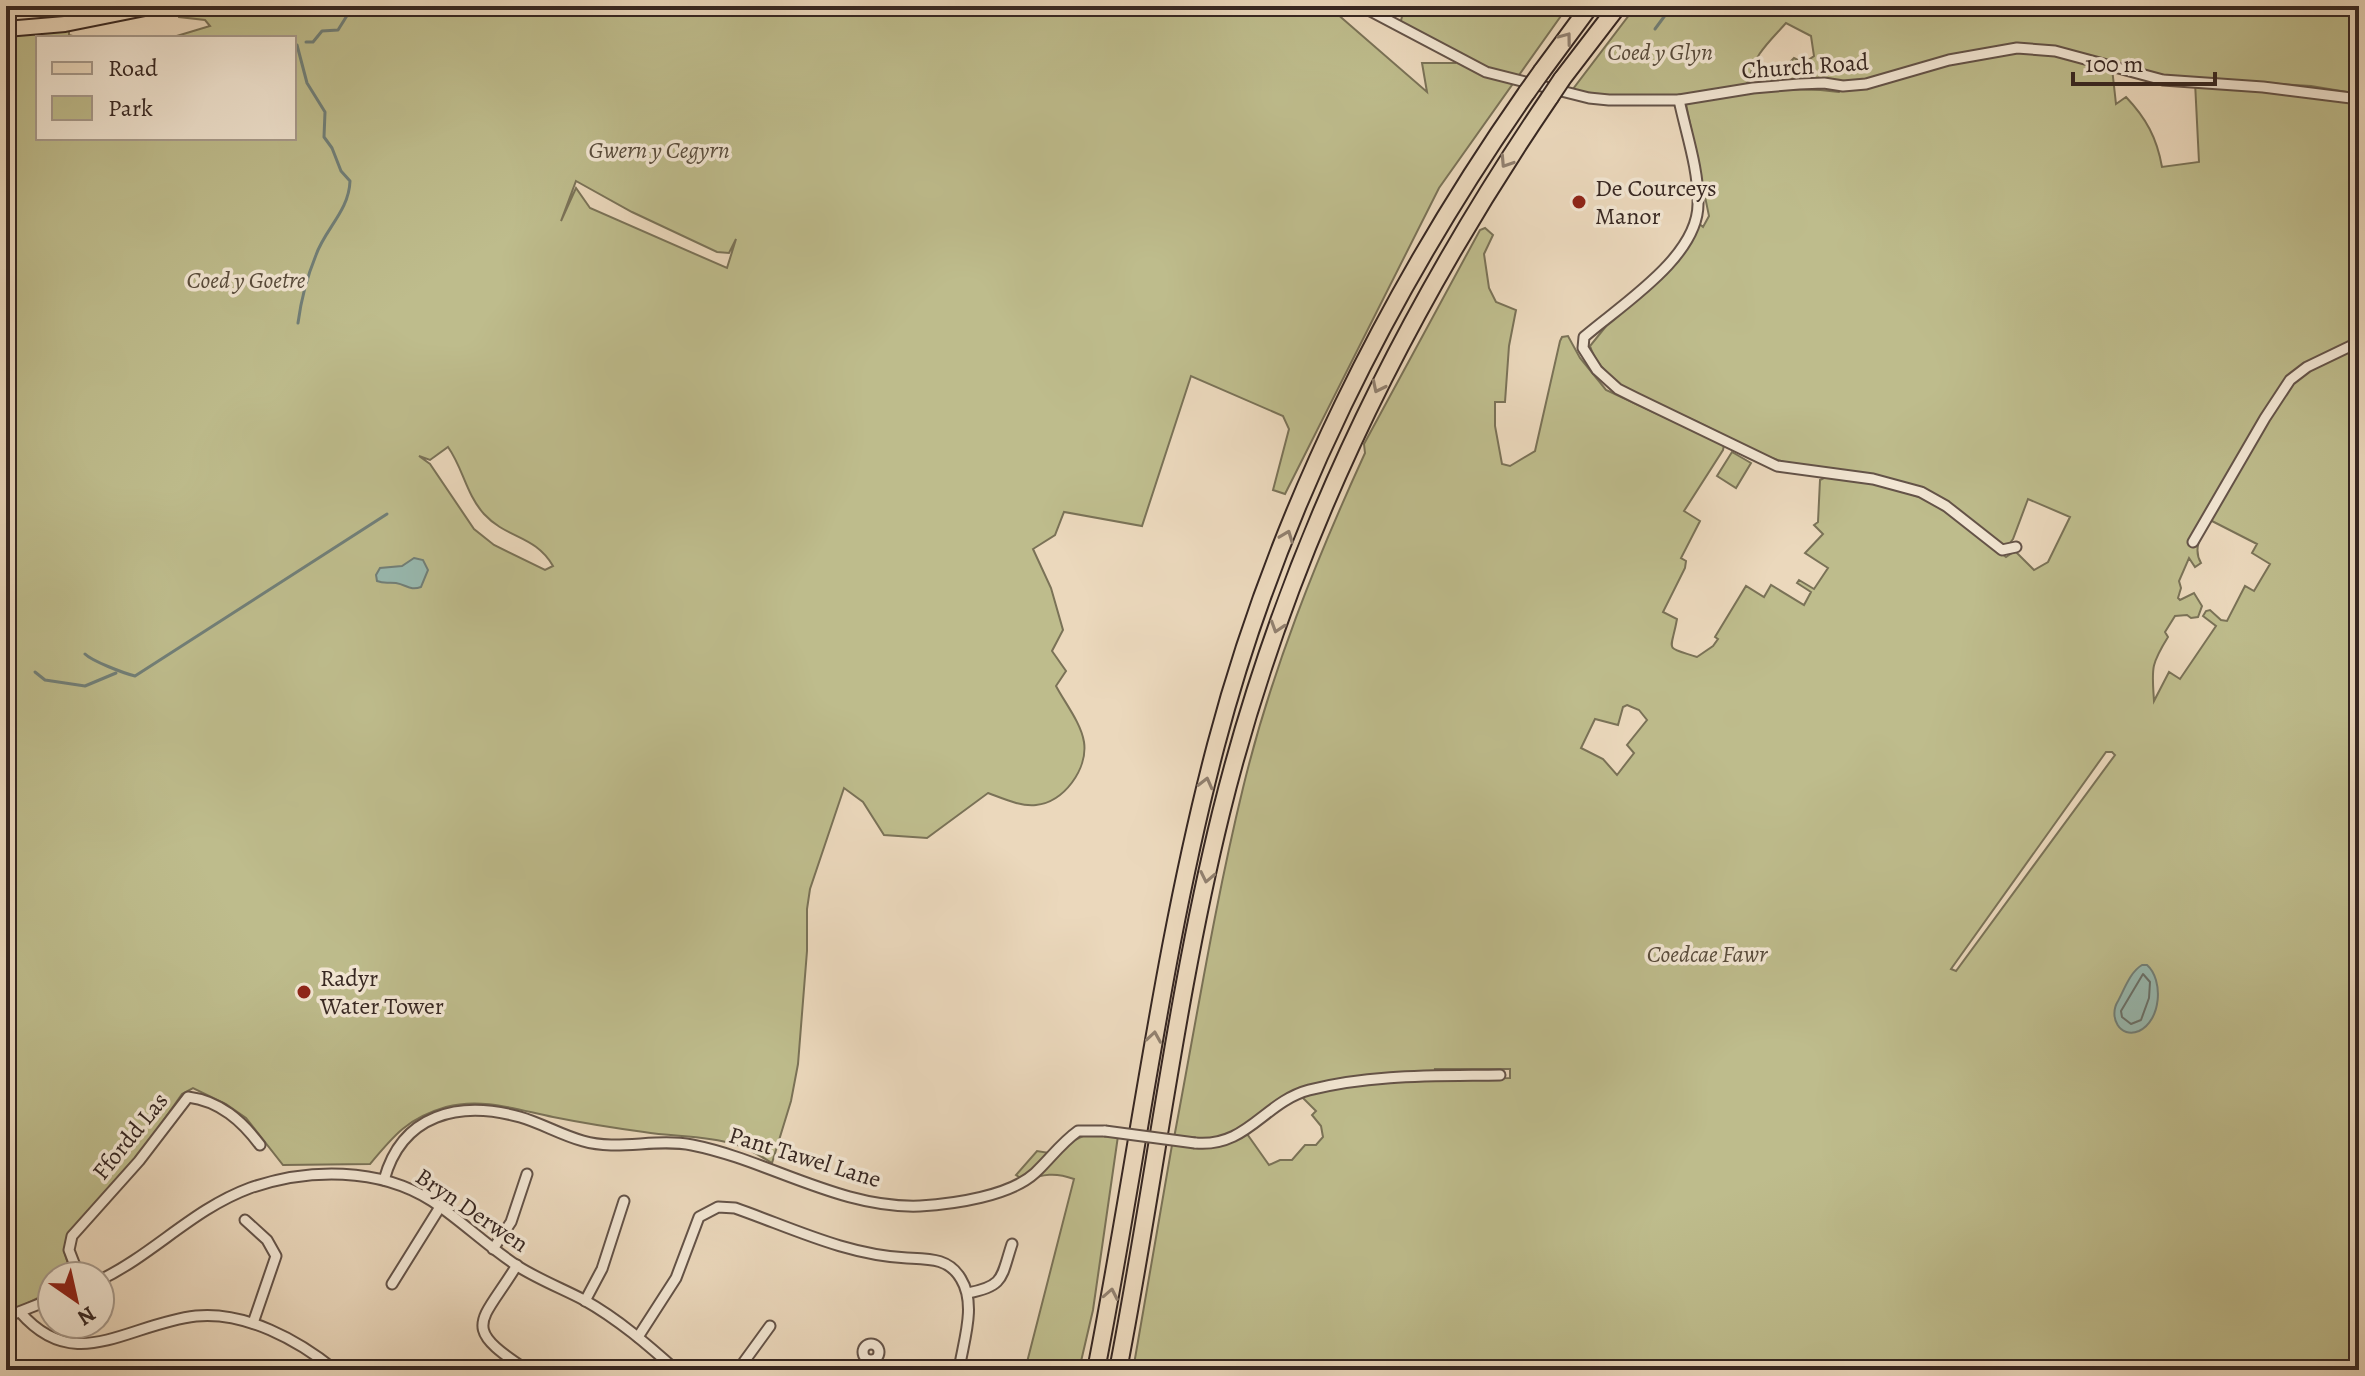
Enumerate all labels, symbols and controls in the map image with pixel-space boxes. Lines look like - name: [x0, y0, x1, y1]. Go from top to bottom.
- one-way arrow: [1556, 33, 1571, 47]
- legend: [36, 36, 296, 140]
- park label: Coed y Glyn: [1607, 36, 1713, 68]
- scale bar: [2073, 36, 2215, 86]
- street label: Church Road: [1740, 46, 1870, 86]
- text: 100 m: [2085, 48, 2144, 80]
- text: Road: [108, 52, 158, 84]
- text: Park: [108, 92, 153, 124]
- park label: Gwern y Cegyrn: [588, 134, 730, 166]
- one-way arrow: [1501, 153, 1516, 167]
- place label: De Courceys Manor: [1595, 172, 1717, 232]
- marker: De Courceys Manor: [1570, 193, 1588, 211]
- park label: Coed y Goetre: [187, 264, 306, 296]
- one-way arrow: [1372, 379, 1388, 394]
- one-way arrow: [1277, 530, 1294, 544]
- one-way arrow: [1270, 619, 1286, 633]
- one-way arrow: [1197, 776, 1214, 790]
- one-way arrow: [1199, 870, 1216, 883]
- park label: Coedcae Fawr: [1647, 938, 1768, 970]
- place label: Radyr Water Tower: [319, 962, 444, 1022]
- marker: Radyr Water Tower: [295, 983, 313, 1001]
- one-way arrow: [1145, 1030, 1162, 1044]
- street label: Ffordd Las: [85, 1085, 175, 1187]
- street label: Pant Tawel Lane: [725, 1119, 885, 1195]
- street label: Bryn Derwen: [409, 1160, 535, 1260]
- north arrow: [36, 1260, 116, 1340]
- one-way arrow: [1102, 1287, 1119, 1301]
- text: N: [72, 1299, 102, 1333]

